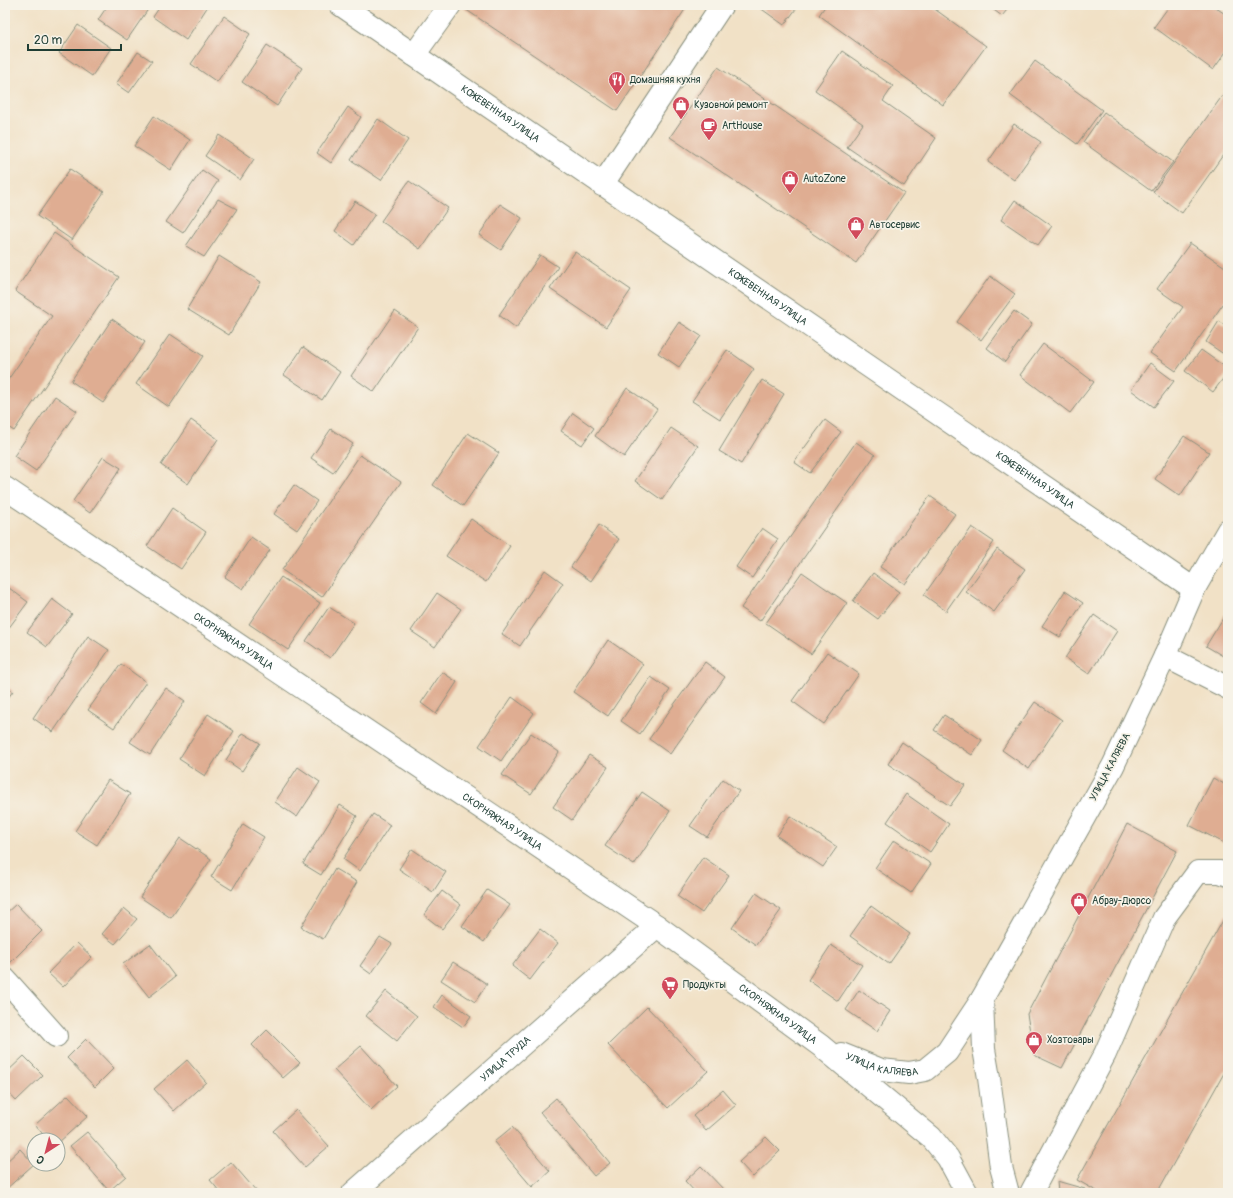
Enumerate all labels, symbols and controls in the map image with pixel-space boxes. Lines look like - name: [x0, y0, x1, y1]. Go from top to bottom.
- scale bar: [28, 26, 121, 52]
- text: 20 m: [34, 33, 63, 48]
- restaurant icon: Домашняя кухня: [607, 70, 627, 95]
- place label: Домашняя кухня: [629, 74, 701, 86]
- street label: КОЖЕВЕННАЯ УЛИЦА: [459, 83, 542, 146]
- shop icon: Кузовной ремонт: [671, 95, 691, 120]
- place label: Кузовной ремонт: [694, 99, 768, 111]
- cafe icon: ArtHouse: [699, 116, 719, 141]
- place label: ArtHouse: [722, 120, 762, 132]
- shop icon: AutoZone: [780, 169, 800, 194]
- place label: AutoZone: [803, 173, 846, 185]
- shop icon: Автосервис: [846, 215, 866, 240]
- place label: Автосервис: [869, 219, 920, 231]
- street label: КОЖЕВЕННАЯ УЛИЦА: [726, 266, 810, 329]
- street label: КОЖЕВЕННАЯ УЛИЦА: [993, 449, 1077, 512]
- street label: СКОРНЯЖНАЯ УЛИЦА: [191, 610, 276, 673]
- street label: УЛИЦА КАЛЯЕВА: [1087, 731, 1133, 803]
- street label: СКОРНЯЖНАЯ УЛИЦА: [460, 791, 545, 853]
- shop icon: Абрау-Дюрсо: [1069, 891, 1089, 916]
- place label: Абрау-Дюрсо: [1092, 895, 1152, 907]
- supermarket icon: Продукты: [660, 975, 680, 1000]
- place label: Продукты: [683, 979, 726, 991]
- street label: СКОРНЯЖНАЯ УЛИЦА: [736, 982, 819, 1047]
- shop icon: Хозтовары: [1024, 1030, 1044, 1055]
- street label: УЛИЦА ТРУДА: [478, 1033, 533, 1084]
- place label: Хозтовары: [1047, 1034, 1094, 1046]
- street label: УЛИЦА КАЛЯЕВА: [844, 1050, 920, 1079]
- north arrow: [26, 1132, 66, 1172]
- text: С: [34, 1152, 47, 1167]

